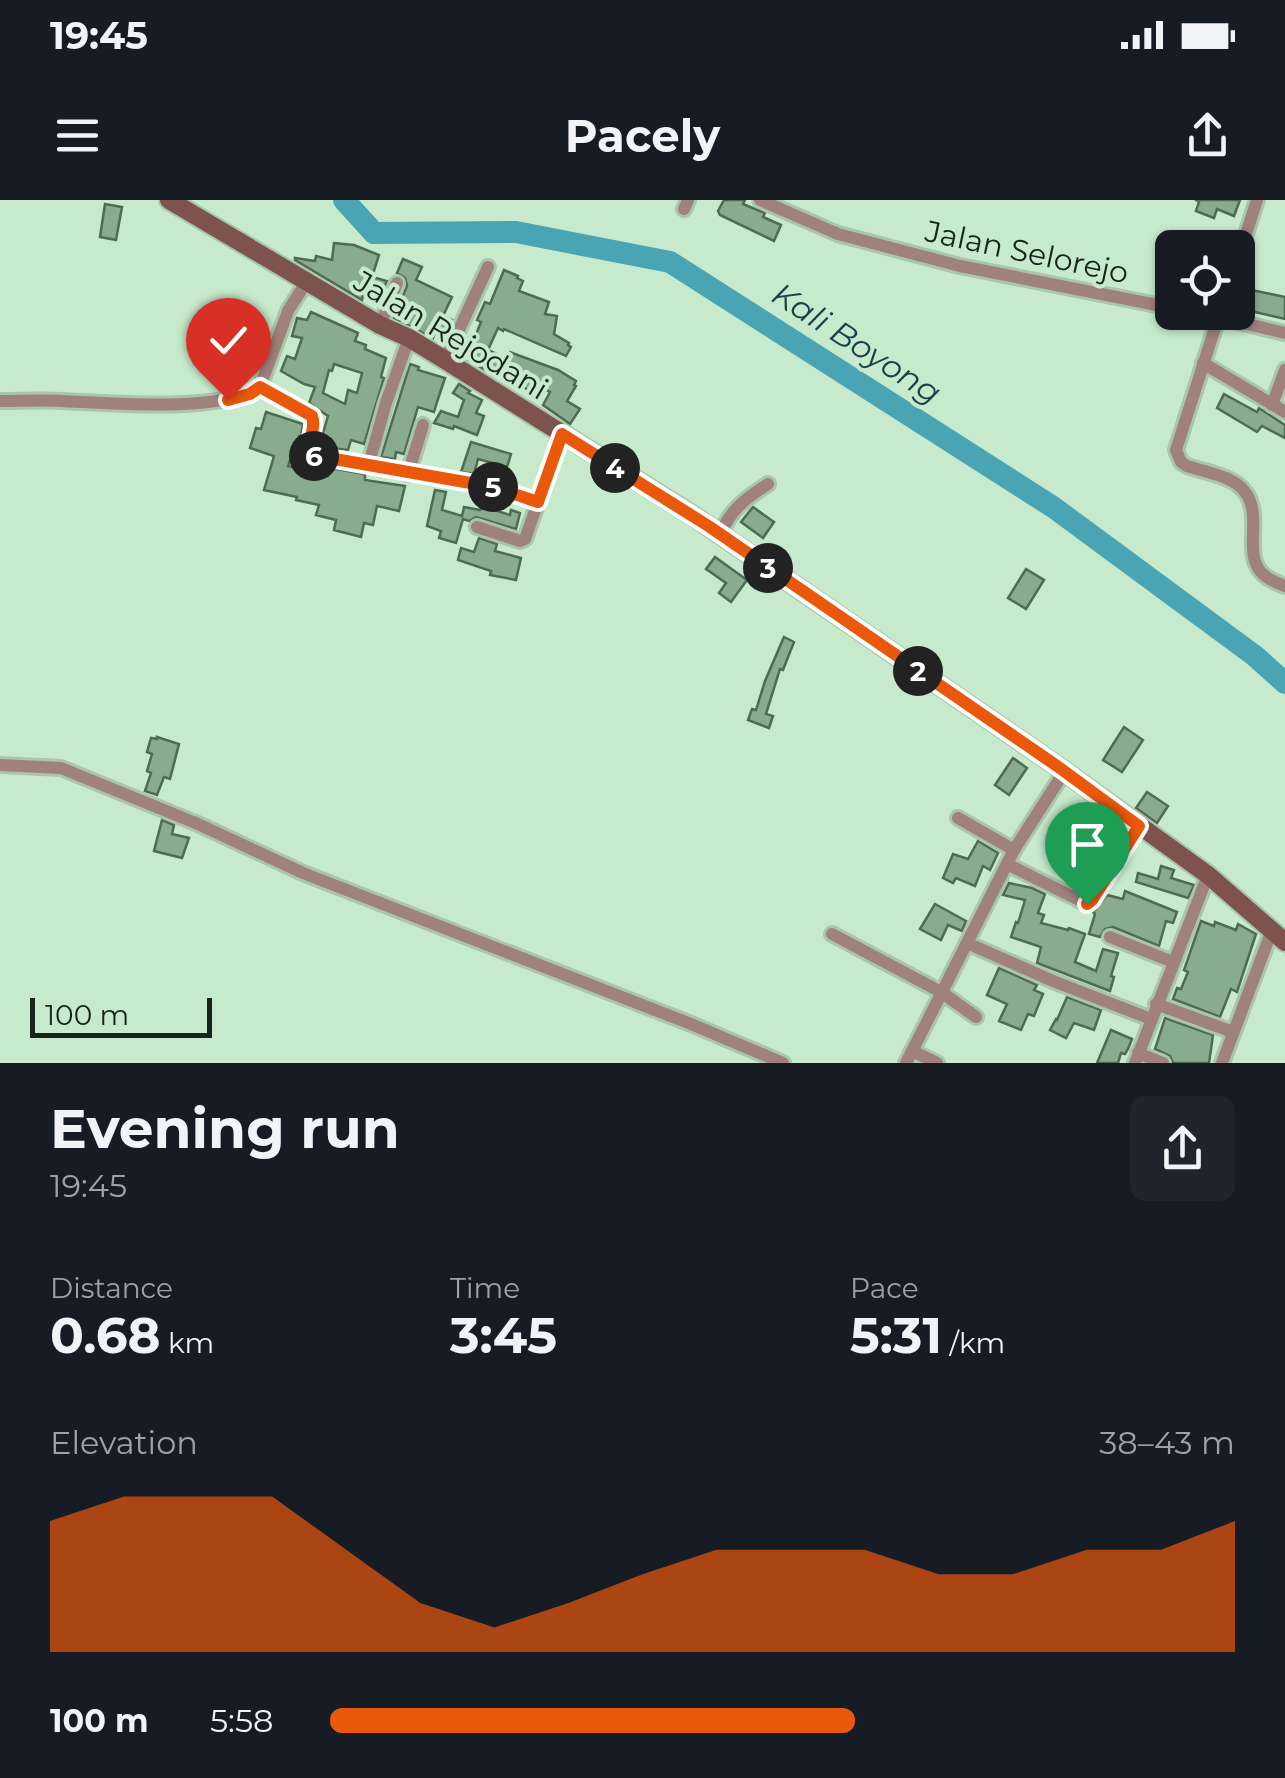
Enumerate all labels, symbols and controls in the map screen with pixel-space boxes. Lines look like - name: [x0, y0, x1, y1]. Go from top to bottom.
- text: 19:45: [50, 12, 148, 59]
- icon: menu: [50, 108, 105, 163]
- text: Pacely: [565, 108, 720, 163]
- icon: share: [1180, 108, 1235, 163]
- street label: Jalan Selorejo: [921, 212, 1132, 292]
- map controls: [1155, 230, 1255, 330]
- button: locate: [1155, 230, 1255, 330]
- street label: Jalan Rejodani: [346, 262, 555, 407]
- water label: Kali Boyong: [765, 274, 949, 412]
- pin: [186, 298, 271, 401]
- icon: check: [201, 313, 256, 368]
- pin: 6: [289, 431, 339, 481]
- text: 6: [305, 439, 323, 473]
- pin: 4: [590, 443, 640, 493]
- text: 4: [605, 451, 625, 485]
- pin: 5: [468, 462, 518, 512]
- text: 5: [485, 470, 501, 504]
- pin: 3: [743, 543, 793, 593]
- text: 3: [760, 551, 776, 585]
- pin: 2: [893, 646, 943, 696]
- text: 2: [910, 654, 926, 688]
- pin: [1045, 802, 1130, 905]
- icon: arrive: [1060, 817, 1115, 872]
- scale bar: [30, 993, 212, 1038]
- text: 100 m: [45, 998, 129, 1032]
- text: Evening run: [50, 1095, 400, 1162]
- button: share: [1130, 1096, 1235, 1201]
- text: 19:45: [50, 1166, 127, 1205]
- text: Distance: [50, 1271, 173, 1305]
- text: Time: [450, 1271, 520, 1305]
- text: Pace: [850, 1271, 919, 1305]
- text: 0.68: [50, 1305, 161, 1366]
- text: 3:45: [450, 1305, 557, 1366]
- text: 5:31: [850, 1305, 942, 1366]
- text: km: [161, 1326, 214, 1360]
- text: /km: [942, 1326, 1005, 1360]
- text: Elevation: [50, 1423, 198, 1462]
- text: 38–43 m: [1099, 1423, 1235, 1462]
- text: 100 m: [50, 1701, 149, 1740]
- text: 5:58: [210, 1701, 273, 1740]

